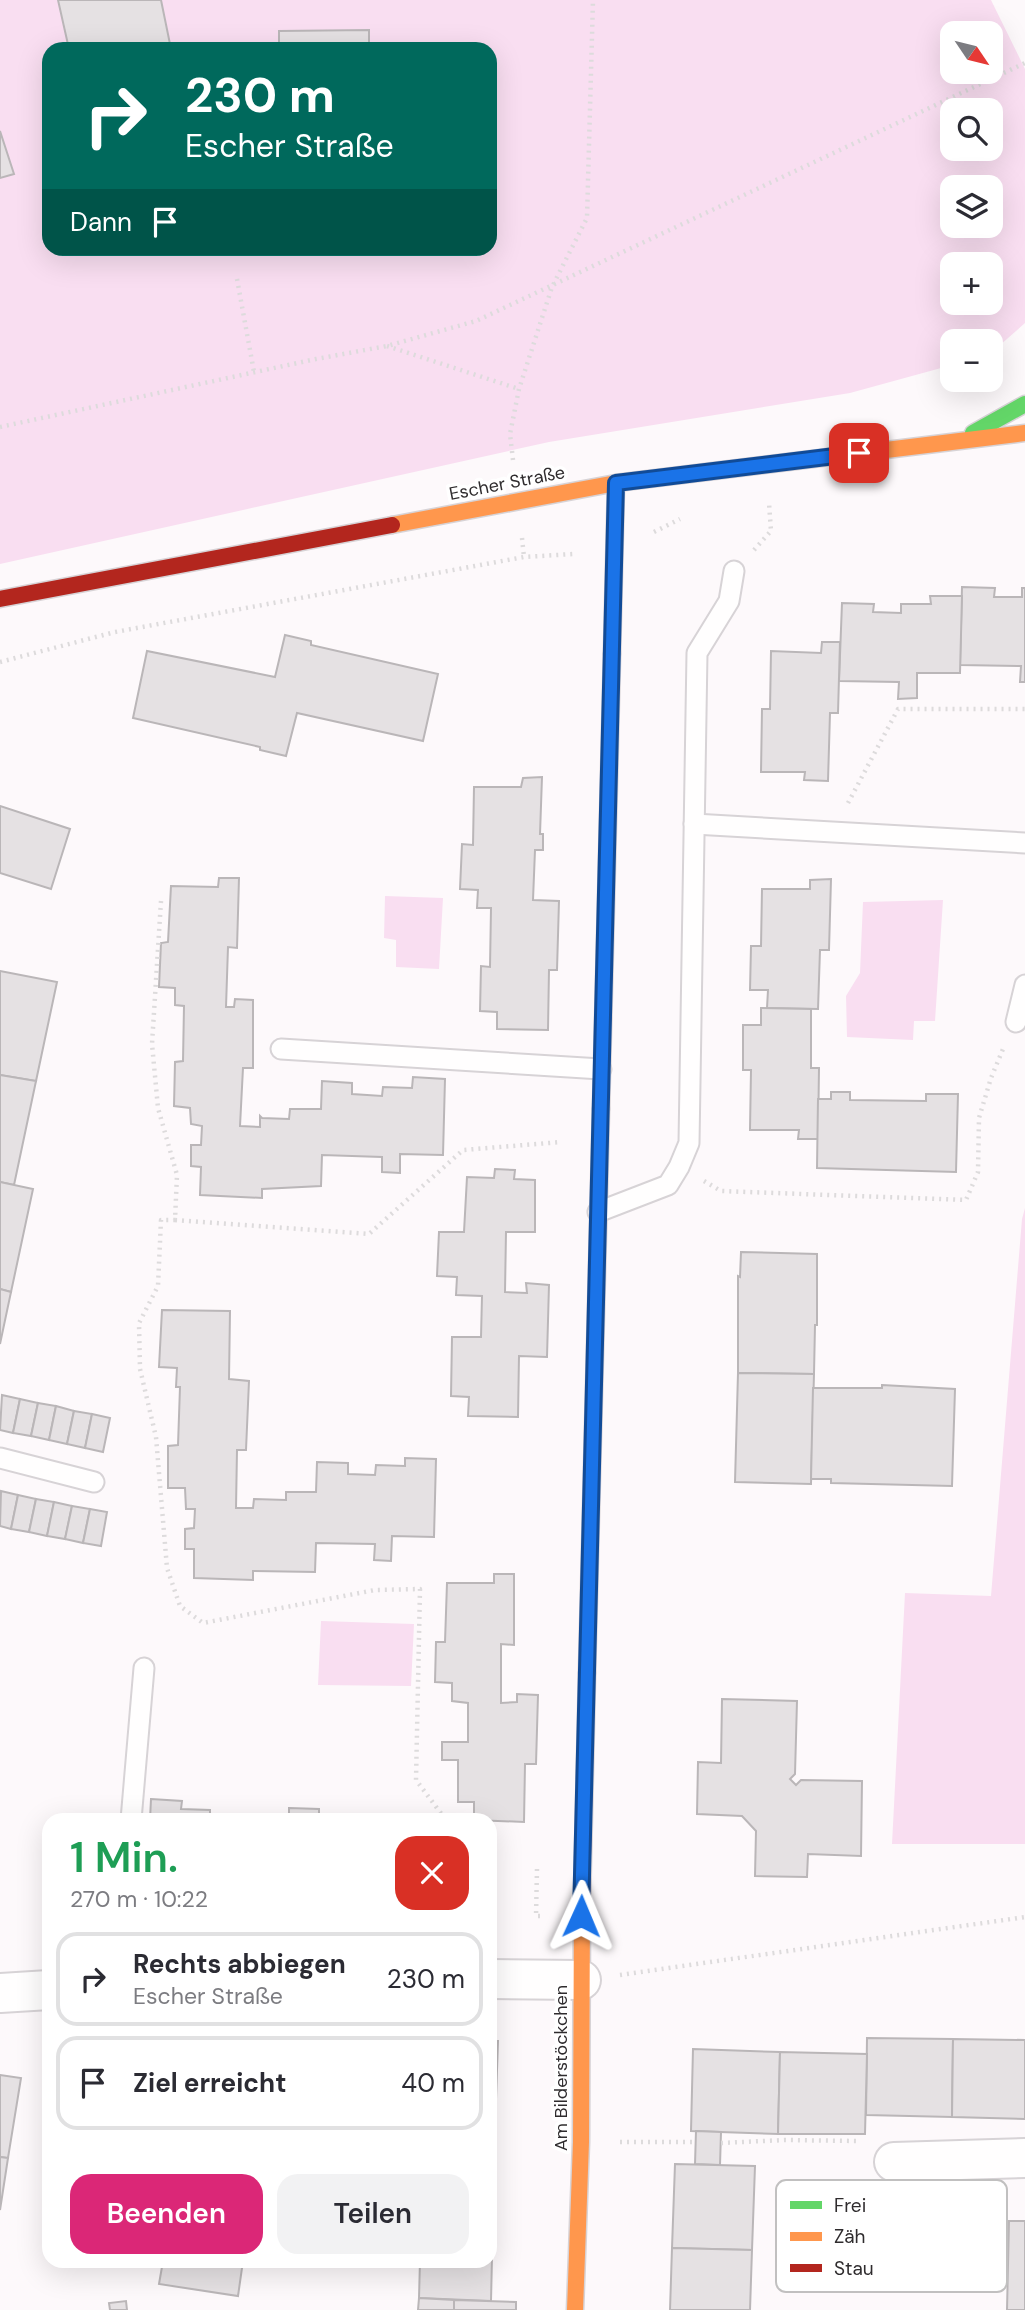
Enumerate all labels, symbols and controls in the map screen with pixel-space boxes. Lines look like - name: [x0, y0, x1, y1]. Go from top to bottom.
- north arrow: [940, 21, 1003, 84]
- map controls: [940, 21, 1003, 392]
- text: 230 m: [185, 63, 335, 127]
- icon: right: [70, 70, 161, 161]
- button: search: [940, 98, 1003, 161]
- text: Escher Straße: [185, 125, 394, 167]
- button: layers: [940, 175, 1003, 238]
- icon: arrive: [146, 203, 184, 241]
- text: Dann: [70, 205, 132, 239]
- button: +: [940, 252, 1003, 315]
- button: −: [940, 329, 1003, 392]
- pin: [829, 423, 889, 483]
- icon: arrive: [840, 434, 878, 472]
- street label: Escher Straße: [447, 460, 567, 506]
- text: 1 Min.: [70, 1830, 178, 1885]
- button: close: [395, 1836, 469, 1910]
- position arrow: [544, 1879, 618, 1953]
- text: 270 m · 10:22: [70, 1884, 208, 1914]
- text: Rechts abbiegen: [133, 1947, 346, 1981]
- icon: right: [74, 1960, 112, 1998]
- text: 230 m: [387, 1962, 465, 1996]
- text: Escher Straße: [133, 1981, 283, 2011]
- street label: Am Bilderstöckchen: [549, 1985, 573, 2151]
- icon: arrive: [74, 2064, 112, 2102]
- text: Ziel erreicht: [133, 2066, 286, 2100]
- text: 40 m: [401, 2066, 465, 2100]
- button: Beenden: [70, 2174, 263, 2254]
- button: Teilen: [277, 2174, 469, 2254]
- legend: [776, 2180, 1007, 2292]
- text: Frei: [834, 2193, 866, 2218]
- text: Zäh: [834, 2224, 866, 2249]
- text: Stau: [834, 2256, 874, 2281]

